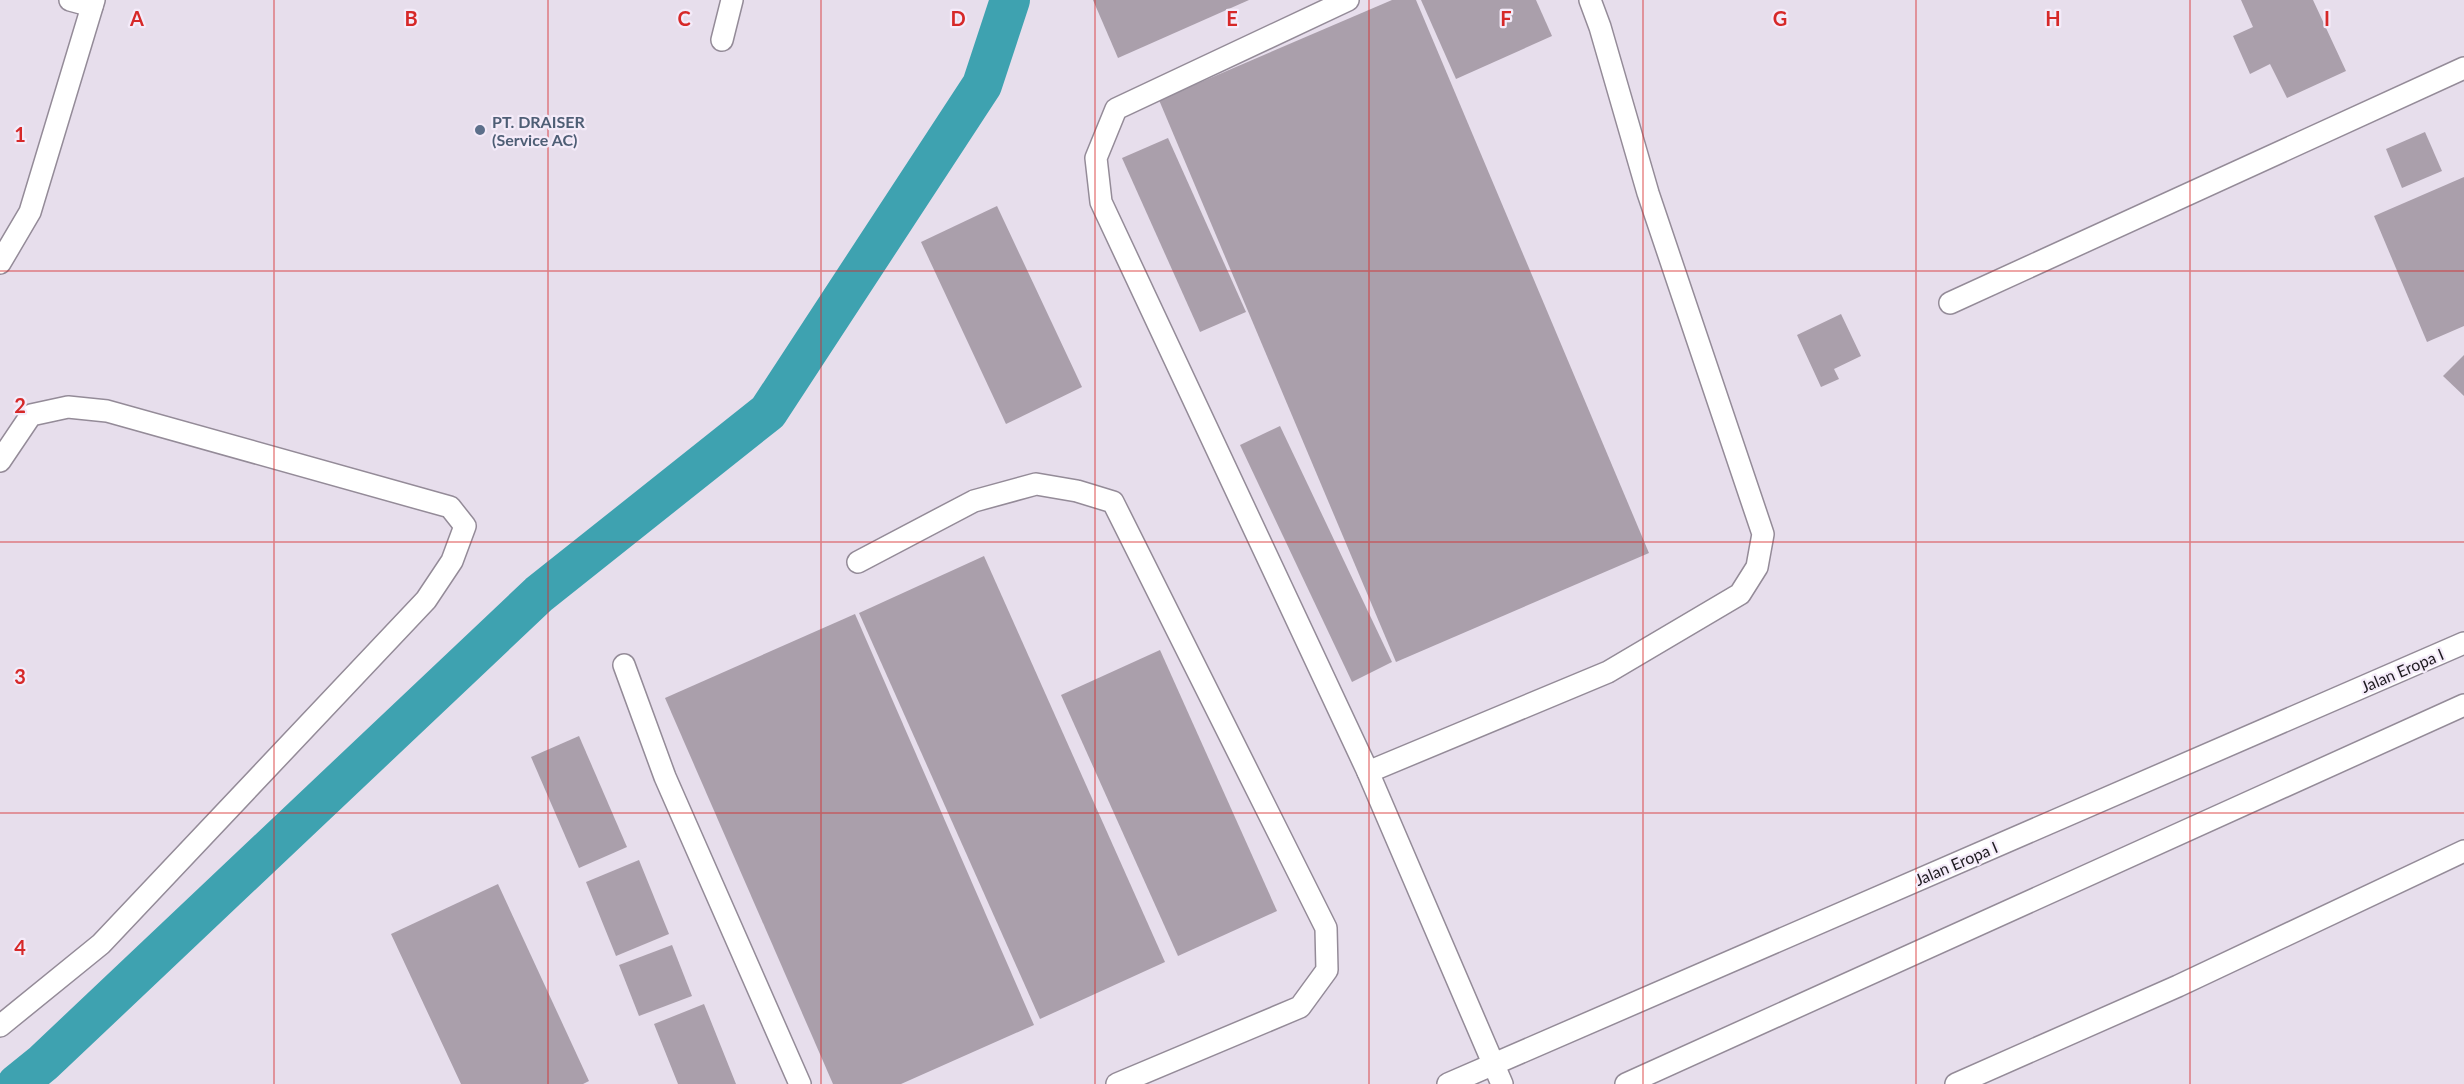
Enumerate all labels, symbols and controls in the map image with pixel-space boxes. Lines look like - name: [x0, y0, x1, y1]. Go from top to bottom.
- text: A: [129, 6, 144, 30]
- text: B: [404, 6, 418, 30]
- text: C: [677, 6, 691, 30]
- text: D: [950, 6, 966, 30]
- text: E: [1226, 6, 1238, 30]
- text: F: [1500, 6, 1512, 30]
- text: G: [1773, 6, 1787, 30]
- text: H: [2045, 6, 2061, 30]
- text: I: [2324, 6, 2330, 30]
- place label: PT. DRAISER (Service AC): [492, 112, 585, 149]
- text: 1: [14, 122, 26, 146]
- marker: PT. DRAISER (Service AC): [473, 123, 487, 137]
- text: 2: [14, 393, 26, 417]
- street label: Jalan Eropa I: [2358, 644, 2446, 696]
- text: 3: [14, 664, 26, 688]
- street label: Jalan Eropa I: [1912, 837, 2000, 889]
- text: 4: [14, 935, 26, 959]

